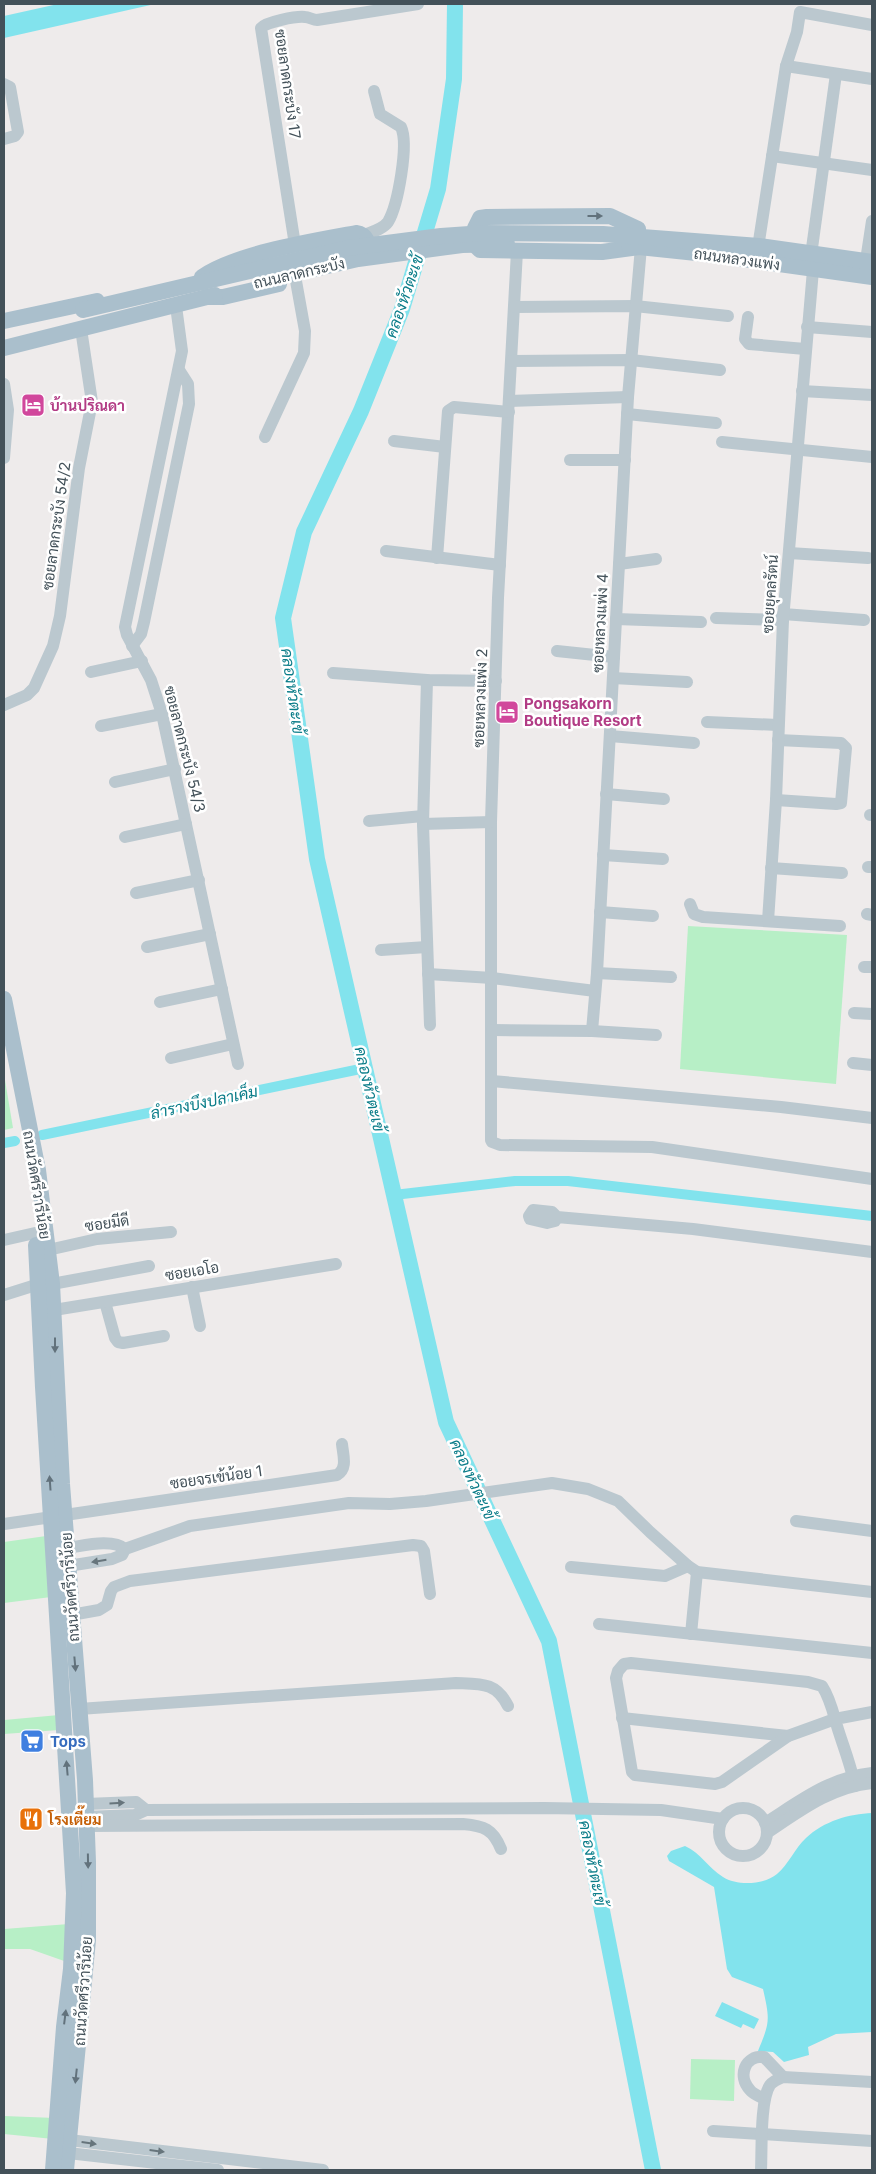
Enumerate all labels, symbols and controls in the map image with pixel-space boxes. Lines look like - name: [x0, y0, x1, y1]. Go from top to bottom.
- street label: ซอยลาดกระบัง 17: [271, 28, 305, 140]
- one-way arrow: [588, 212, 604, 220]
- street label: ถนนหลวงแพ่ง: [693, 244, 781, 274]
- water label: คลองหัวตะเข้: [379, 249, 429, 340]
- street label: ถนนลาดกระบัง: [252, 253, 346, 293]
- hotel icon: บ้านปริณดา: [20, 392, 46, 418]
- place label: บ้านปริณดา: [50, 396, 125, 415]
- street label: ซอยลาดกระบัง 54/2: [38, 461, 74, 591]
- street label: ซอยยุคลรัตน์: [758, 554, 784, 634]
- street label: ซอยหลวงแพ่ง 4: [588, 573, 612, 673]
- water label: คลองหัวตะเข้: [277, 647, 310, 738]
- street label: ซอยหลวงแพ่ง 2: [469, 648, 491, 748]
- street label: ซอยลาดกระบัง 54/3: [160, 684, 210, 814]
- place label: Pongsakorn Boutique Resort: [524, 694, 642, 730]
- hotel icon: Pongsakorn Boutique Resort: [494, 699, 520, 725]
- water label: คลองหัวตะเข้: [351, 1044, 391, 1136]
- water label: ลำรางบึงปลาเค็ม: [148, 1078, 260, 1123]
- street label: ถนนวัดศรีวารีน้อย: [19, 1129, 55, 1241]
- street label: ซอยมีดี: [84, 1210, 130, 1236]
- street label: ซอยเอโอ: [164, 1257, 220, 1285]
- one-way arrow: [51, 1337, 59, 1353]
- water label: คลองหัวตะเข้: [446, 1435, 503, 1525]
- street label: ซอยจรเข้น้อย 1: [169, 1461, 263, 1493]
- one-way arrow: [45, 1475, 53, 1491]
- street label: ถนนวัดศรีวารีน้อย: [57, 1532, 83, 1642]
- one-way arrow: [90, 1557, 106, 1565]
- one-way arrow: [71, 1657, 79, 1673]
- supermarket icon: Tops: [19, 1728, 45, 1754]
- place label: Tops: [50, 1732, 86, 1751]
- one-way arrow: [63, 1759, 71, 1775]
- one-way arrow: [109, 1798, 125, 1806]
- place label: โรงเตี๊ยม: [47, 1805, 101, 1829]
- restaurant icon: โรงเตี๊ยม: [18, 1806, 44, 1832]
- water label: คลองหัวตะเข้: [575, 1818, 613, 1910]
- one-way arrow: [84, 1854, 92, 1870]
- street label: ถนนวัดศรีวารีน้อย: [70, 1936, 96, 2046]
- one-way arrow: [61, 2009, 69, 2025]
- one-way arrow: [72, 2068, 80, 2084]
- one-way arrow: [81, 2139, 97, 2147]
- one-way arrow: [149, 2147, 165, 2155]

